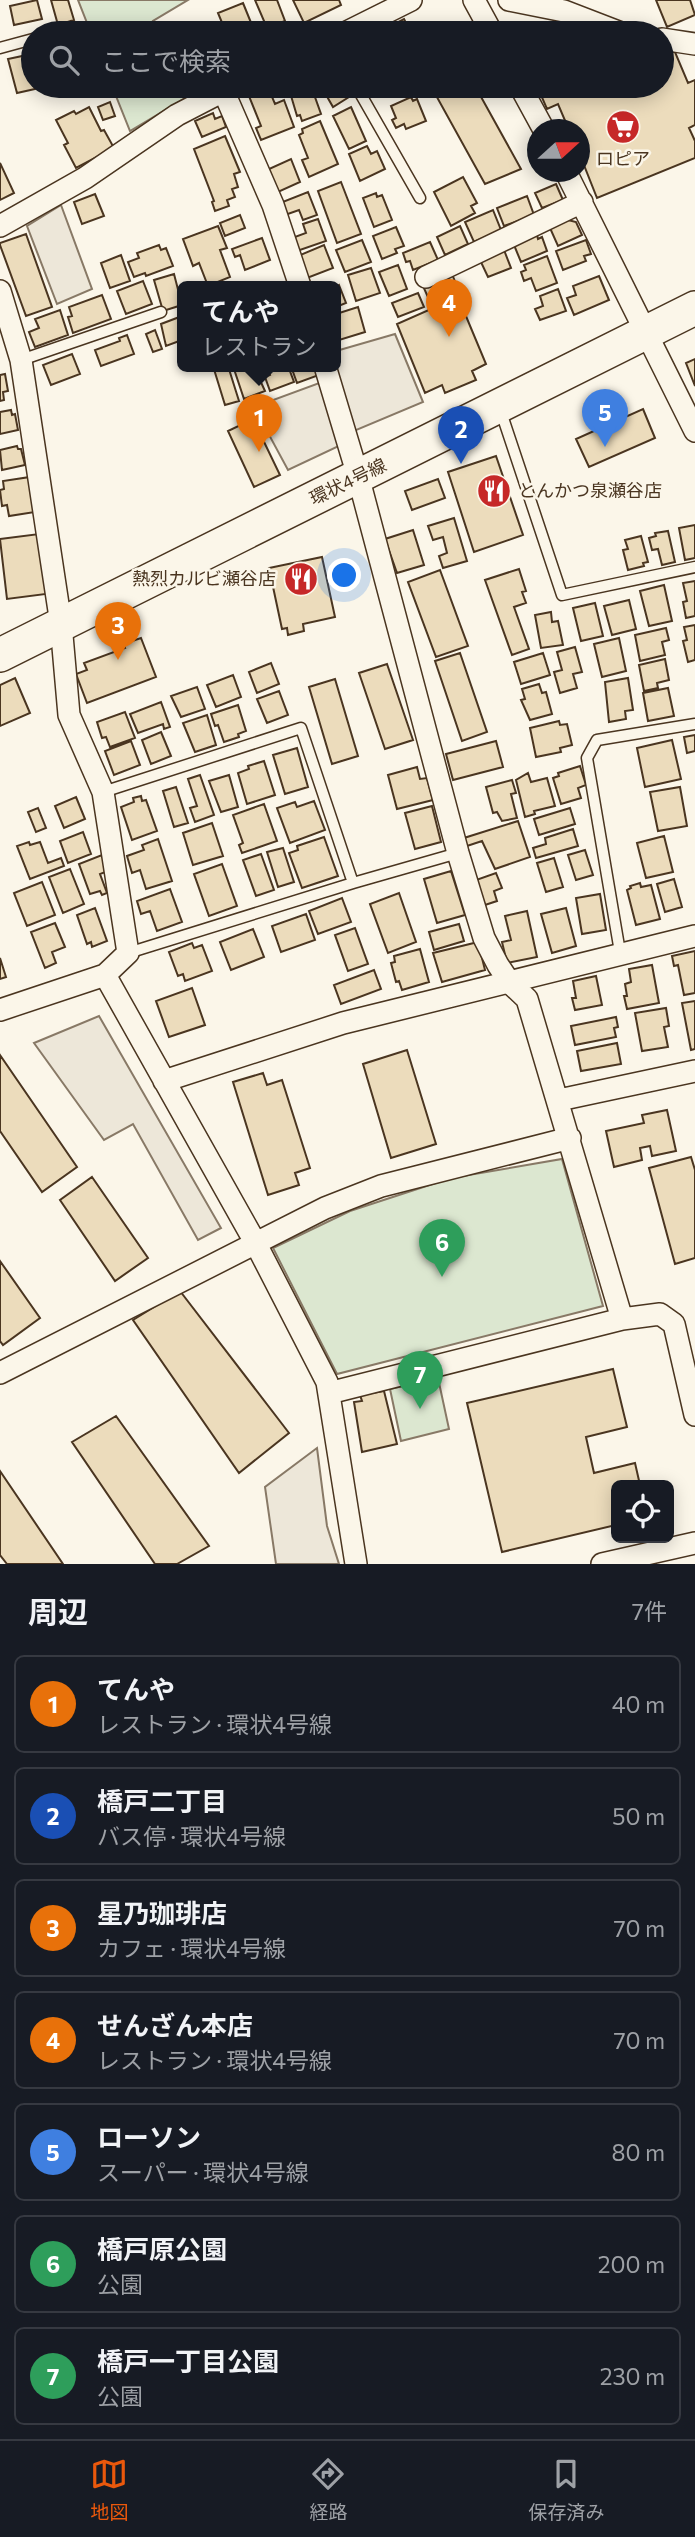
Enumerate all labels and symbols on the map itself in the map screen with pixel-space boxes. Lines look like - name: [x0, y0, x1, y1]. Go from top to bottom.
- supermarket icon: ロピア: [604, 108, 642, 146]
- north arrow: [527, 119, 590, 182]
- place label: ロピア: [596, 147, 650, 169]
- pin: 4: [426, 279, 472, 337]
- pin: 5: [582, 389, 628, 447]
- pin: 1: [236, 394, 282, 452]
- pin: 2: [438, 406, 484, 464]
- street label: 環状4号線: [306, 453, 390, 509]
- restaurant icon: とんかつ泉瀬谷店: [475, 472, 513, 510]
- place label: とんかつ泉瀬谷店: [518, 479, 662, 501]
- your location: [327, 558, 361, 592]
- restaurant icon: 熱烈カルビ瀬谷店: [282, 560, 320, 598]
- place label: 熱烈カルビ瀬谷店: [132, 567, 276, 589]
- pin: 3: [95, 602, 141, 660]
- pin: 6: [419, 1219, 465, 1277]
- pin: 7: [397, 1351, 443, 1409]

